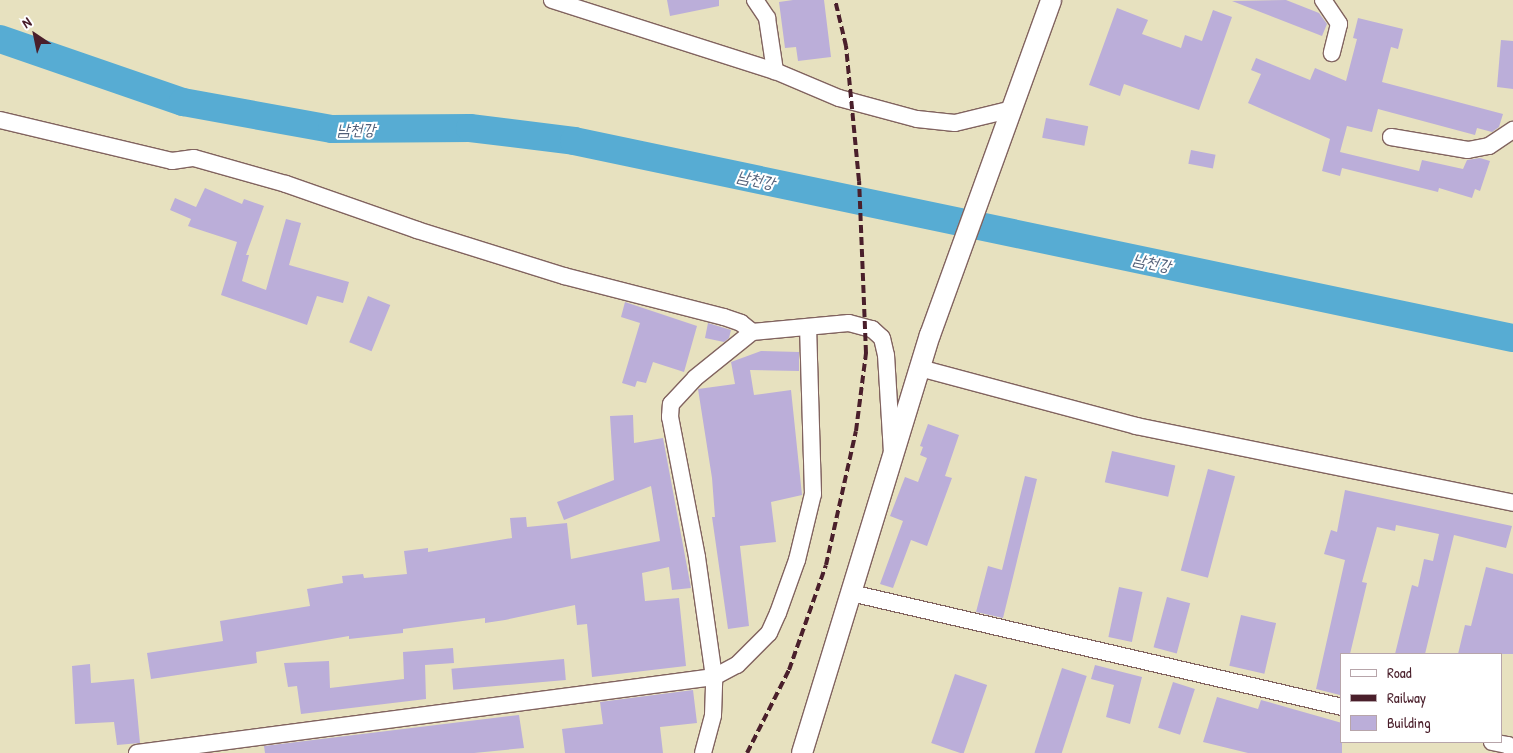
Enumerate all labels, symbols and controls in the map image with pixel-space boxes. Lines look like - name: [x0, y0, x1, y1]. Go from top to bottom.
- north arrow: [10, 10, 60, 60]
- text: N: [18, 12, 35, 32]
- water label: 남천강: [337, 119, 375, 139]
- water label: 남천강: [735, 166, 777, 192]
- water label: 남천강: [1131, 249, 1173, 275]
- legend: [1340, 653, 1503, 743]
- text: Road: [1387, 662, 1412, 683]
- text: Railway: [1387, 687, 1426, 708]
- text: Building: [1387, 712, 1431, 733]

